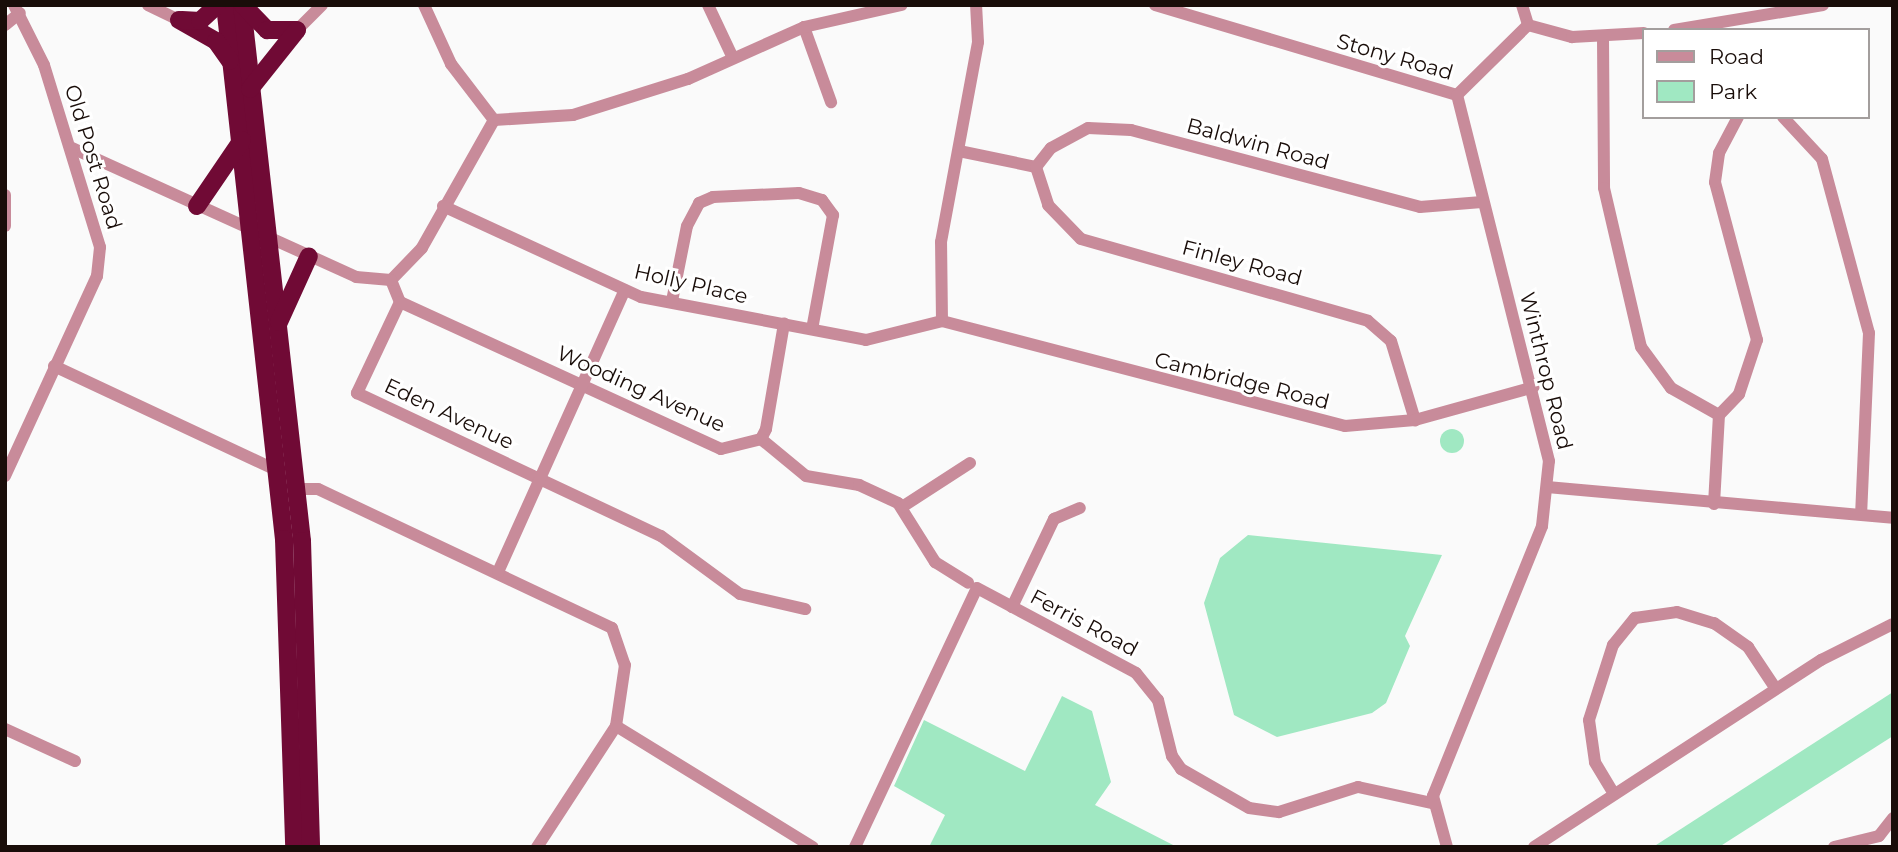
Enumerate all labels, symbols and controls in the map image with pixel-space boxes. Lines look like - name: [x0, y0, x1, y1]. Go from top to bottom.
- street label: Stony Road: [1334, 28, 1456, 86]
- legend: [1643, 28, 1870, 119]
- text: Road: [1709, 44, 1764, 69]
- text: Park: [1709, 79, 1757, 104]
- street label: Old Post Road: [59, 82, 127, 232]
- street label: Baldwin Road: [1184, 113, 1332, 175]
- street label: Finley Road: [1179, 235, 1305, 291]
- street label: Holly Place: [632, 259, 750, 309]
- street label: Winthrop Road: [1514, 290, 1578, 452]
- street label: Wooding Avenue: [553, 341, 729, 437]
- street label: Cambridge Road: [1152, 347, 1332, 415]
- street label: Eden Avenue: [380, 373, 518, 455]
- street label: Ferris Road: [1026, 584, 1142, 662]

